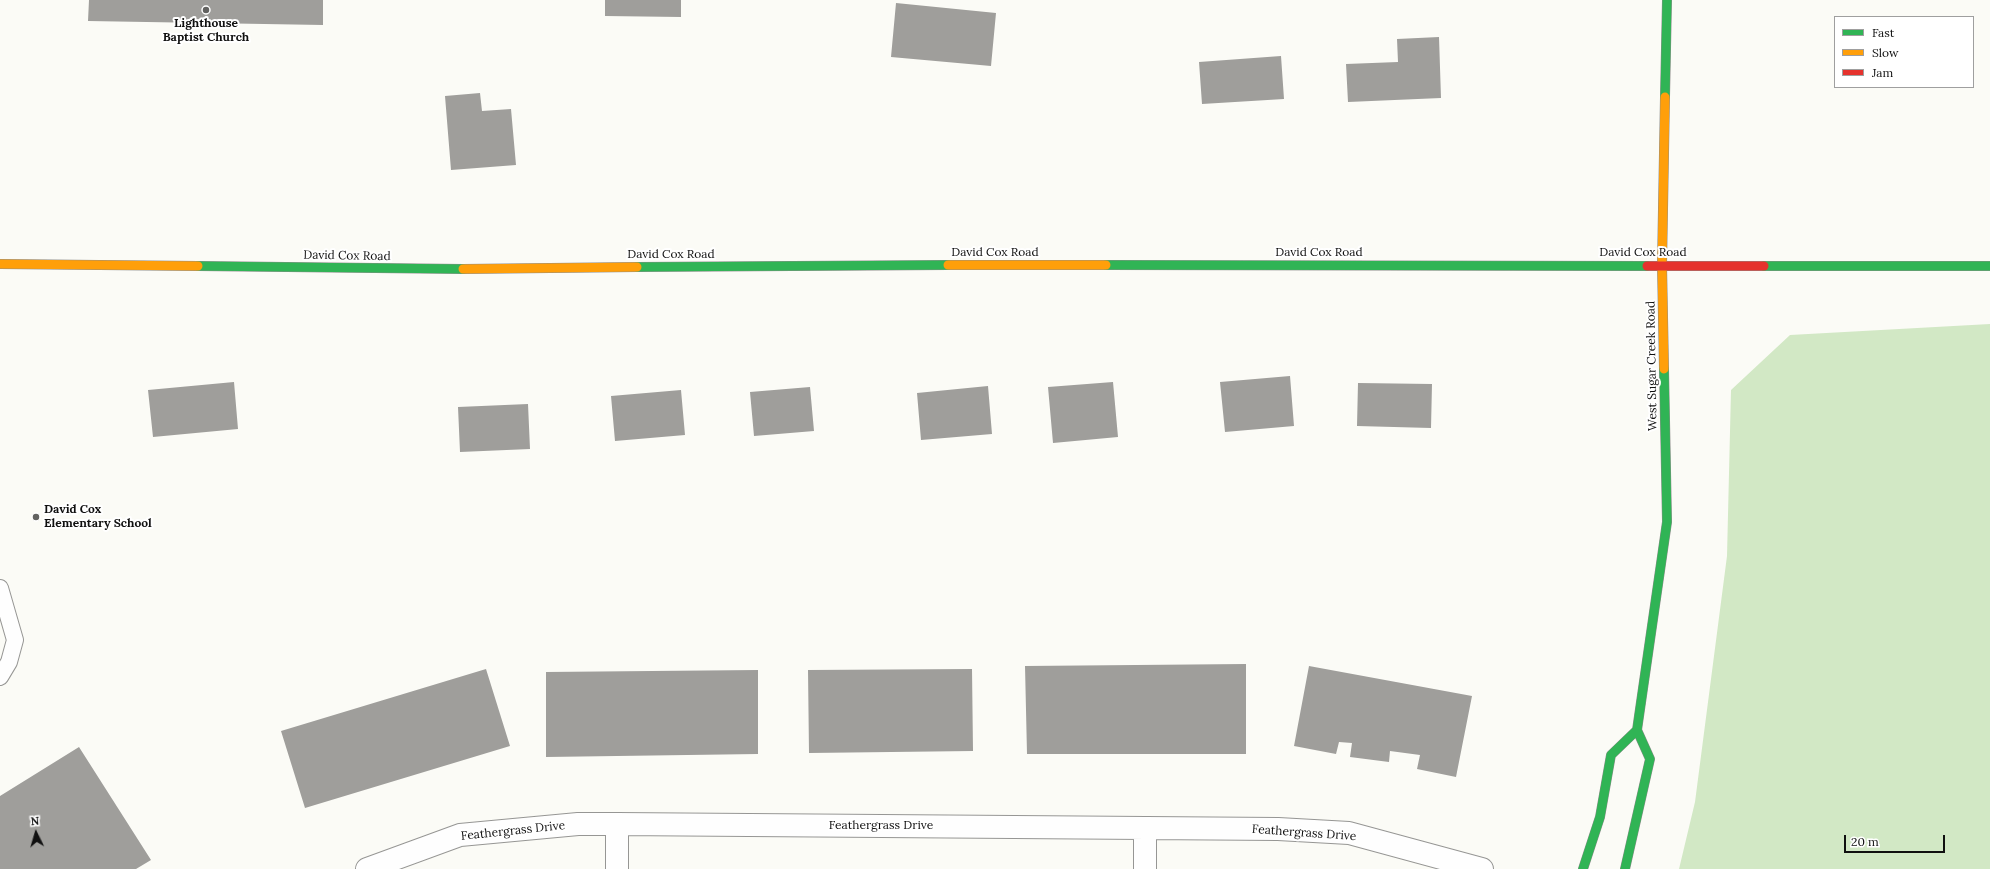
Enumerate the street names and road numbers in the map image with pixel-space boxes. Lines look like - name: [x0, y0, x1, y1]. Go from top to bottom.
- street label: David Cox Road: [951, 246, 1039, 260]
- street label: David Cox Road: [1275, 246, 1363, 260]
- street label: David Cox Road: [1599, 246, 1687, 260]
- street label: David Cox Road: [303, 248, 391, 264]
- street label: David Cox Road: [627, 248, 715, 262]
- street label: West Sugar Creek Road: [1644, 301, 1660, 431]
- street label: Feathergrass Drive: [460, 818, 566, 844]
- street label: Feathergrass Drive: [829, 819, 933, 833]
- street label: Feathergrass Drive: [1251, 822, 1357, 844]

